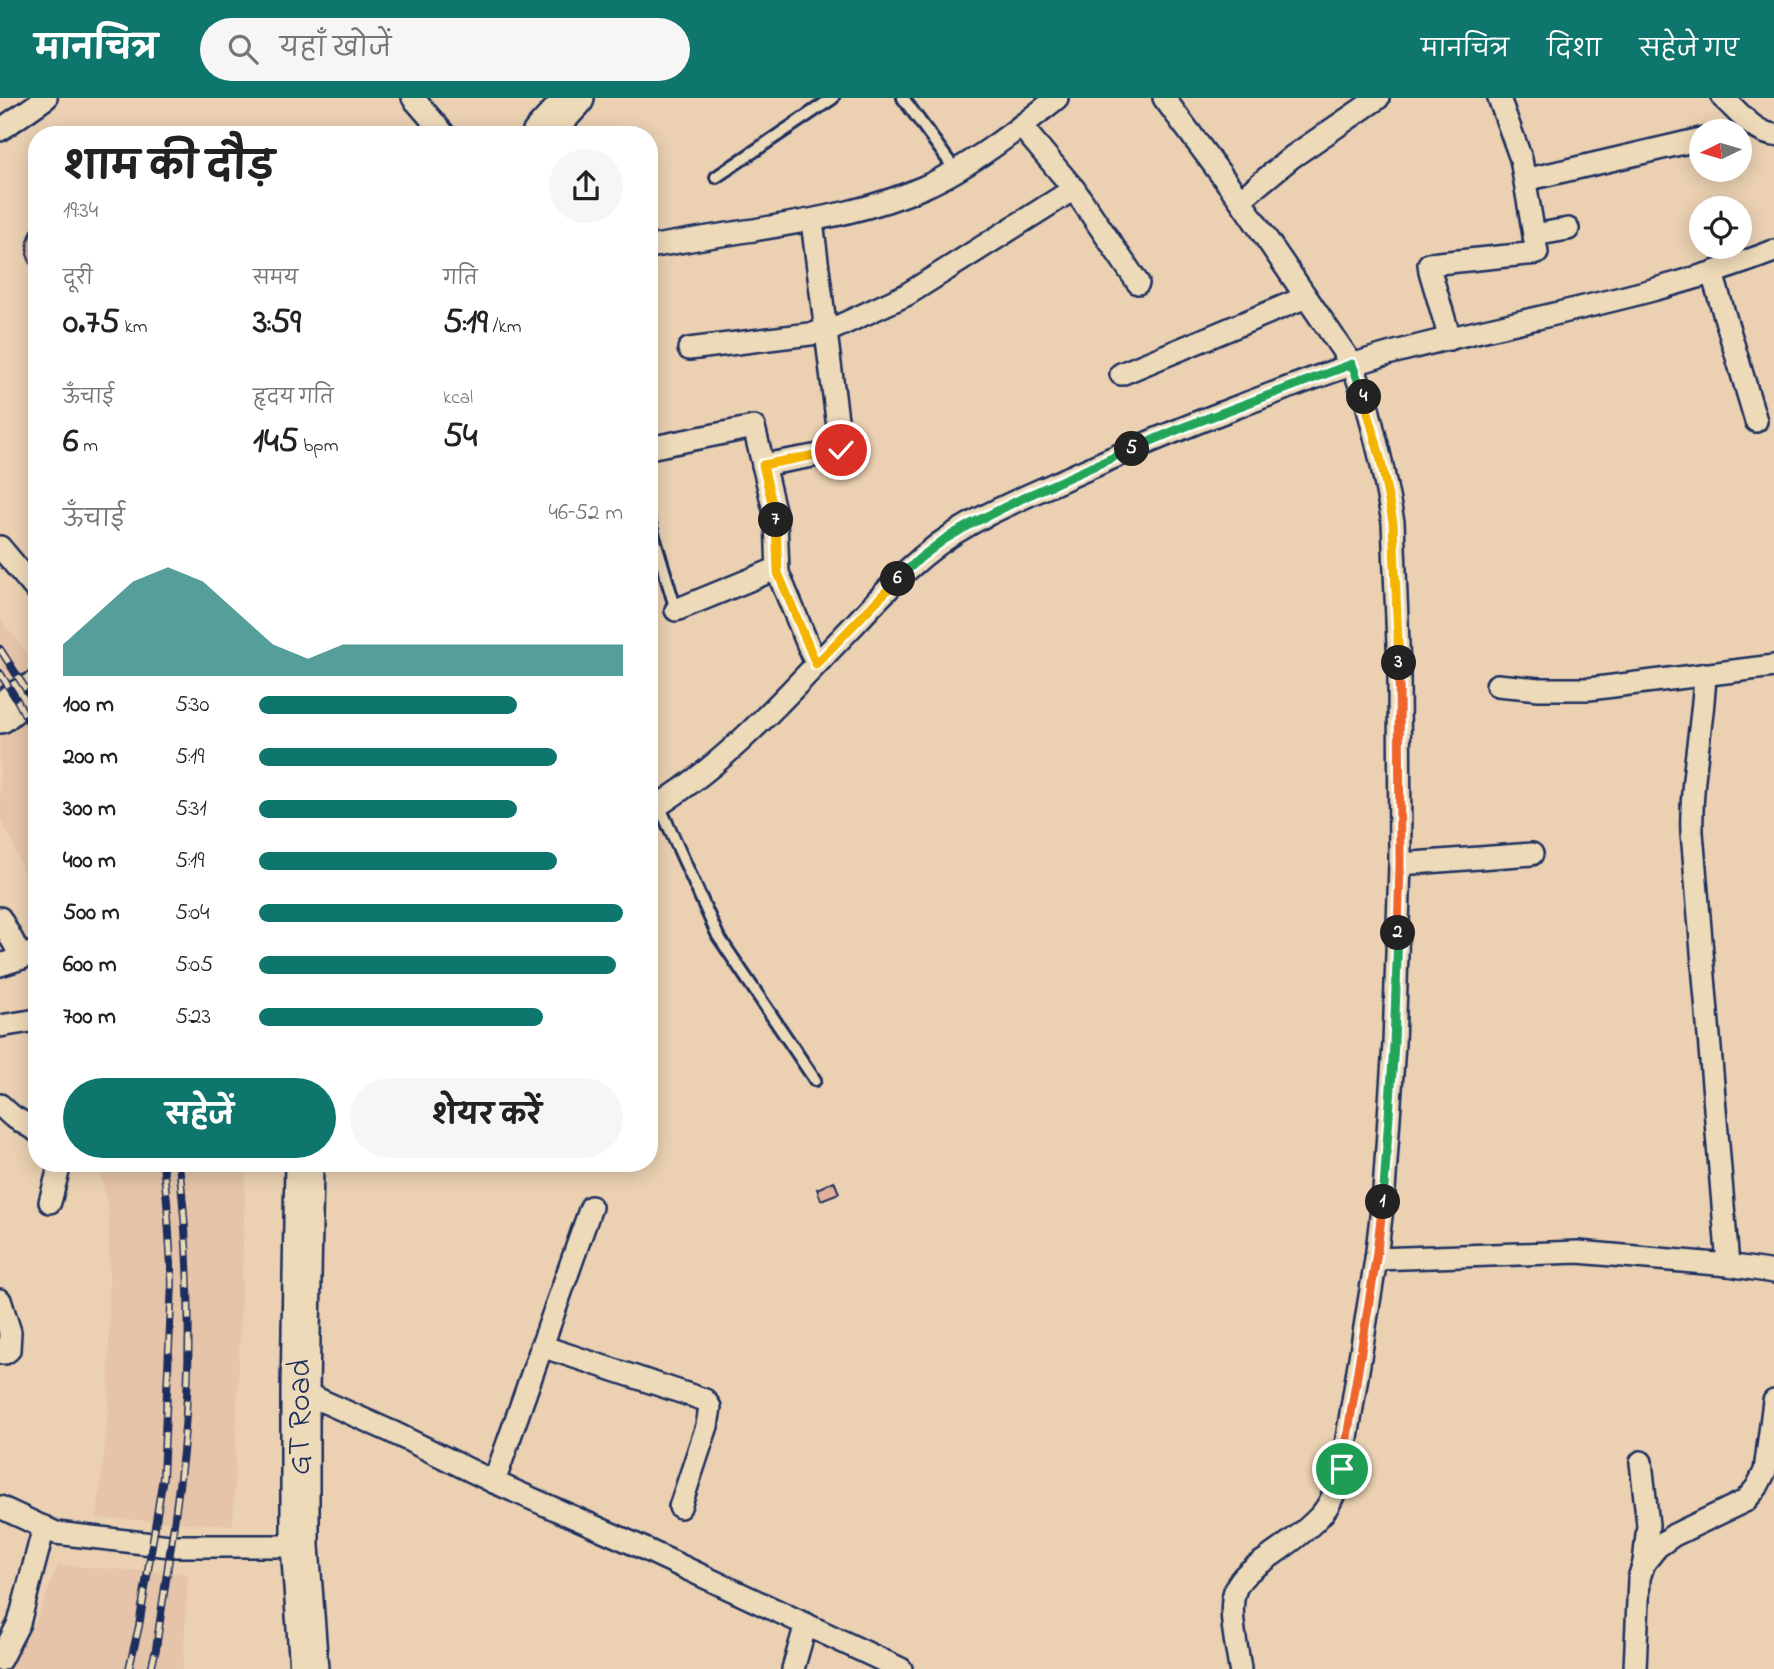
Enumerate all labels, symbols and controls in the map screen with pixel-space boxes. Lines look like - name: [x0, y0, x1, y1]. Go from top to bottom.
- search box: [200, 18, 690, 81]
- text: मानचित्र: [35, 26, 158, 74]
- icon: search: [224, 30, 262, 68]
- text: यहाँ खोजें: [280, 31, 391, 69]
- text: मानचित्र: [1421, 33, 1509, 68]
- text: दिशा: [1547, 33, 1601, 68]
- text: सहेजे गए: [1639, 33, 1739, 68]
- north arrow: [1689, 119, 1752, 182]
- map controls: [1689, 119, 1752, 259]
- text: शाम की दौड़: [63, 141, 274, 197]
- button: share: [549, 149, 623, 223]
- text: 19:34: [63, 195, 98, 228]
- button: locate: [1689, 196, 1752, 259]
- text: दूरी: [63, 266, 93, 293]
- text: समय: [253, 266, 298, 293]
- text: गति: [443, 266, 478, 293]
- text: 0.75: [63, 298, 120, 349]
- text: 3:59: [253, 298, 301, 349]
- text: 5:19: [443, 298, 488, 349]
- text: km: [120, 314, 148, 341]
- text: /km: [488, 314, 521, 341]
- pin: 4: [1346, 380, 1382, 414]
- text: 4: [1360, 383, 1367, 410]
- text: ऊँचाई: [63, 385, 114, 412]
- text: हृदय गति: [253, 385, 334, 412]
- text: kcal: [443, 385, 473, 412]
- text: 54: [443, 412, 477, 463]
- text: 6: [63, 417, 78, 468]
- text: 145: [253, 417, 299, 468]
- pin: [811, 420, 871, 480]
- icon: check: [822, 431, 860, 469]
- pin: 5: [1114, 432, 1150, 466]
- text: m: [78, 433, 98, 460]
- text: bpm: [299, 433, 338, 460]
- text: 5: [1126, 435, 1137, 462]
- text: 46–52 m: [549, 497, 623, 530]
- pin: 7: [758, 502, 794, 538]
- text: ऊँचाई: [63, 504, 125, 537]
- text: 7: [772, 506, 779, 533]
- pin: 6: [880, 561, 916, 596]
- text: 6: [893, 565, 902, 592]
- pin: 3: [1382, 646, 1416, 680]
- text: 3: [1395, 649, 1402, 676]
- text: 100 m: [63, 689, 114, 722]
- text: 5:30: [175, 689, 210, 722]
- text: 200 m: [63, 741, 118, 774]
- text: 5:19: [175, 741, 204, 774]
- text: 300 m: [63, 793, 116, 826]
- text: 5:31: [175, 793, 207, 826]
- text: 400 m: [63, 845, 116, 878]
- text: 5:19: [175, 845, 204, 878]
- text: 500 m: [63, 897, 120, 930]
- text: 5:04: [175, 897, 210, 930]
- pin: 2: [1380, 916, 1416, 950]
- text: 2: [1393, 919, 1402, 946]
- text: 600 m: [63, 949, 117, 982]
- text: 5:05: [175, 949, 213, 982]
- text: 700 m: [63, 1001, 116, 1034]
- text: 5:23: [175, 1001, 211, 1034]
- button: सहेजें: [63, 1078, 336, 1158]
- button: शेयर करें: [350, 1078, 623, 1158]
- pin: 1: [1366, 1184, 1400, 1220]
- text: 1: [1379, 1188, 1386, 1215]
- street label: GT Road: [278, 1359, 325, 1475]
- pin: [1312, 1439, 1372, 1499]
- icon: arrive: [1323, 1450, 1361, 1488]

